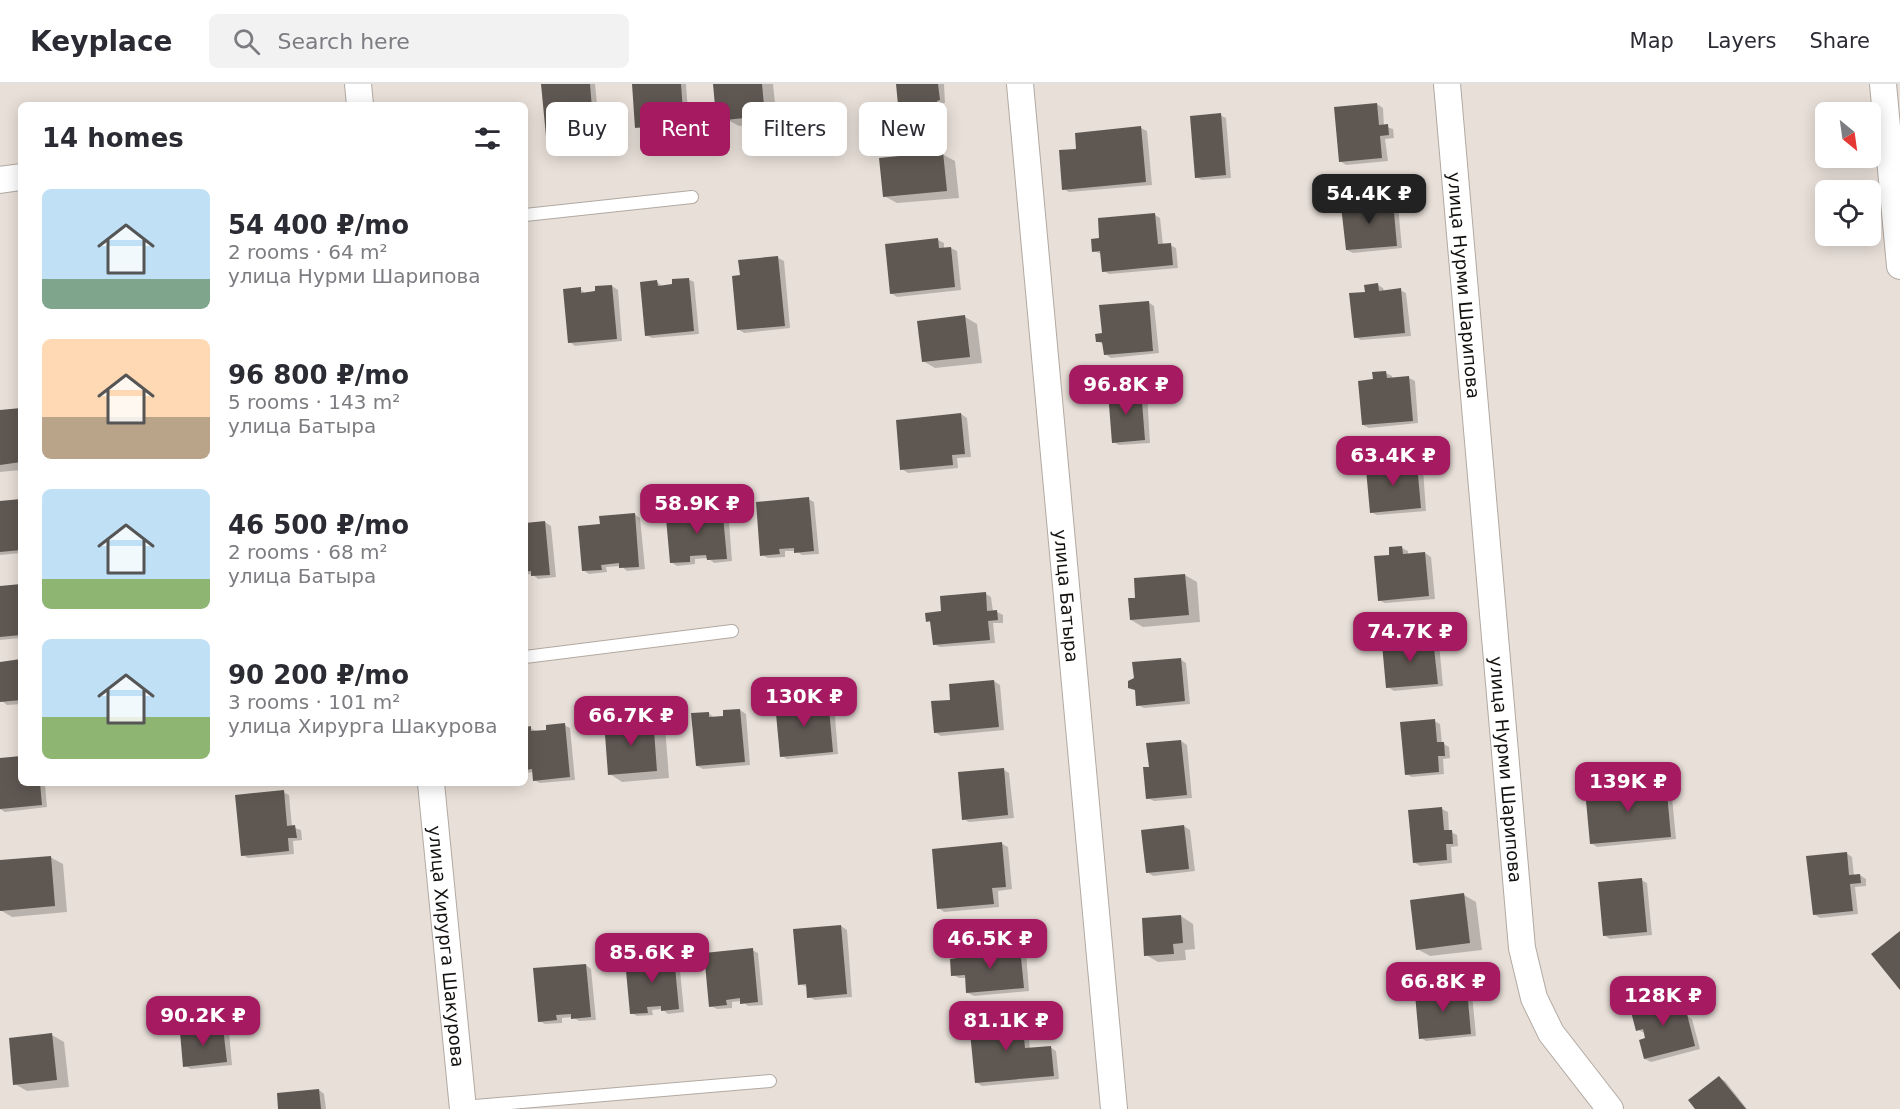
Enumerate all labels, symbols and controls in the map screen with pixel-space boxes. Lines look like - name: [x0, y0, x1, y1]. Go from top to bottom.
- search box: [209, 14, 629, 68]
- text: Keyplace: [30, 25, 173, 58]
- icon: search: [230, 25, 263, 58]
- text: Search here: [278, 29, 410, 54]
- text: Map: [1630, 29, 1674, 53]
- text: Layers: [1707, 29, 1776, 53]
- text: Share: [1809, 29, 1870, 53]
- chip: Buy: [546, 102, 628, 156]
- chip: Rent: [640, 102, 730, 156]
- chip: Filters: [742, 102, 847, 156]
- chip: New: [859, 102, 947, 156]
- north arrow: [1815, 102, 1881, 168]
- map controls: [1815, 102, 1881, 246]
- icon: filters: [471, 122, 504, 155]
- text: 14 homes: [42, 123, 184, 153]
- street label: улица Нурми Шарипова: [1444, 171, 1485, 399]
- pin: 54.4K ₽: [1314, 174, 1424, 225]
- button: locate: [1815, 180, 1881, 246]
- text: 54.4K ₽: [1326, 181, 1412, 205]
- text: 54 400 ₽/mo: [228, 210, 409, 240]
- icon: home: [90, 213, 162, 285]
- text: 2 rooms · 64 m²: [228, 240, 388, 264]
- text: улица Нурми Шарипова: [228, 264, 481, 288]
- text: 96 800 ₽/mo: [228, 360, 409, 390]
- icon: home: [90, 363, 162, 435]
- pin: 96.8K ₽: [1071, 365, 1181, 416]
- text: 96.8K ₽: [1083, 372, 1169, 396]
- text: 5 rooms · 143 m²: [228, 390, 400, 414]
- text: улица Батыра: [228, 414, 376, 438]
- pin: 63.4K ₽: [1338, 436, 1448, 487]
- text: 63.4K ₽: [1350, 443, 1436, 467]
- pin: 58.9K ₽: [642, 484, 752, 535]
- text: 58.9K ₽: [654, 491, 740, 515]
- text: 46 500 ₽/mo: [228, 510, 409, 540]
- icon: home: [90, 513, 162, 585]
- street label: улица Батыра: [1050, 528, 1083, 663]
- text: 2 rooms · 68 m²: [228, 540, 388, 564]
- text: улица Батыра: [228, 564, 376, 588]
- pin: 74.7K ₽: [1355, 612, 1465, 663]
- text: 74.7K ₽: [1367, 619, 1453, 643]
- street label: улица Нурми Шарипова: [1486, 655, 1527, 884]
- text: 90 200 ₽/mo: [228, 660, 409, 690]
- icon: home: [90, 663, 162, 735]
- pin: 130K ₽: [755, 677, 853, 728]
- text: 130K ₽: [765, 684, 843, 708]
- text: 3 rooms · 101 m²: [228, 690, 400, 714]
- pin: 66.7K ₽: [576, 696, 686, 747]
- text: 66.7K ₽: [588, 703, 674, 727]
- text: улица Хирурга Шакурова: [228, 714, 497, 738]
- pin: 139K ₽: [1579, 762, 1677, 813]
- text: 139K ₽: [1589, 769, 1667, 793]
- street label: улица Хирурга Шакурова: [425, 824, 469, 1068]
- pin: 46.5K ₽: [935, 919, 1045, 970]
- text: 46.5K ₽: [947, 926, 1033, 950]
- pin: 85.6K ₽: [597, 933, 707, 984]
- text: 85.6K ₽: [609, 940, 695, 964]
- pin: 66.8K ₽: [1388, 962, 1498, 1013]
- text: 66.8K ₽: [1400, 969, 1486, 993]
- pin: 128K ₽: [1614, 976, 1712, 1027]
- text: 128K ₽: [1624, 983, 1702, 1007]
- pin: 90.2K ₽: [148, 996, 258, 1047]
- pin: 81.1K ₽: [951, 1001, 1061, 1052]
- text: 90.2K ₽: [160, 1003, 246, 1027]
- text: 81.1K ₽: [963, 1008, 1049, 1032]

